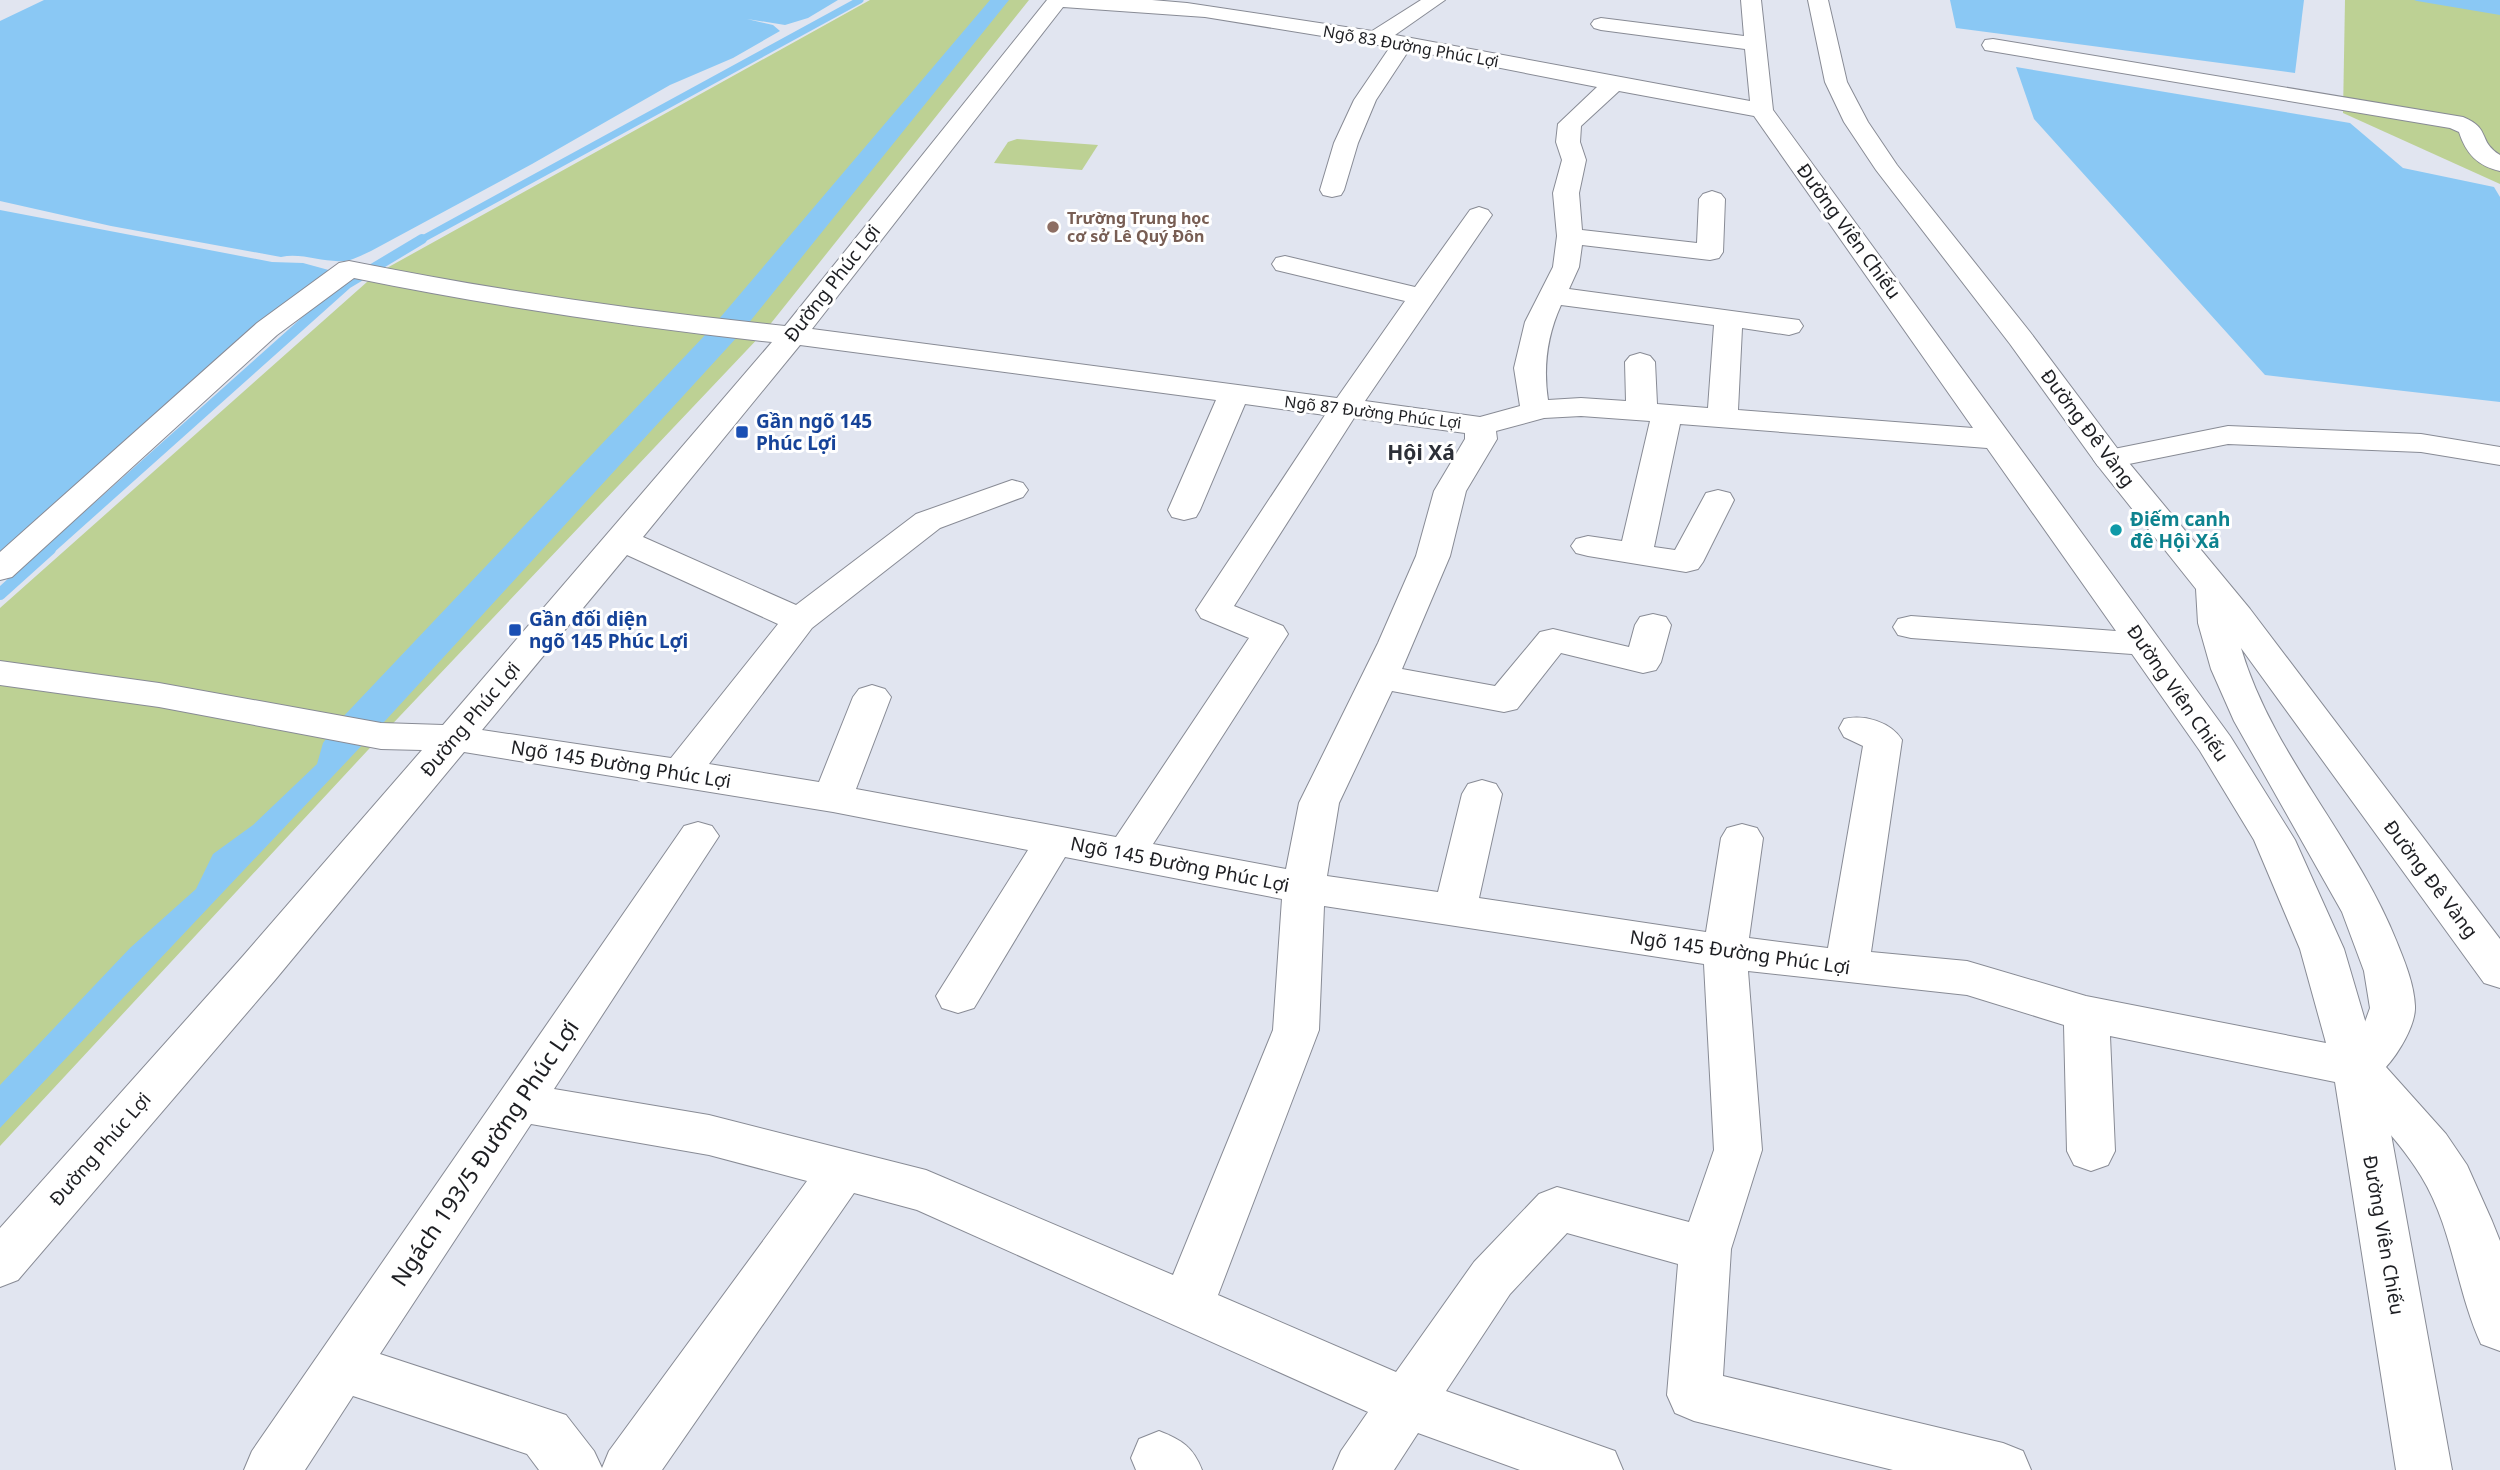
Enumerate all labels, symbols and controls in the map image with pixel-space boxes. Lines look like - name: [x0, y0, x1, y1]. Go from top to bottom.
- street label: Ngõ 83 Đường Phúc Lợi: [1321, 20, 1501, 72]
- street label: Đường Viên Chiếu: [1791, 158, 1907, 304]
- place label: Trường Trung học cơ sở Lê Quý Đôn: [1067, 207, 1210, 247]
- street label: Đường Phúc Lợi: [778, 219, 886, 347]
- marker: Trường Trung học cơ sở Lê Quý Đôn: [1045, 219, 1061, 235]
- street label: Đường Đê Vàng: [2035, 364, 2141, 492]
- street label: Ngõ 87 Đường Phúc Lợi: [1283, 390, 1463, 434]
- place label: Gần ngõ 145 Phúc Lợi: [756, 408, 872, 456]
- marker: Gần ngõ 145 Phúc Lợi: [734, 424, 750, 440]
- district label: Hội Xá: [1387, 438, 1455, 466]
- place label: Điếm canh đê Hội Xá: [2130, 506, 2230, 554]
- marker: Điếm canh đê Hội Xá: [2108, 522, 2124, 538]
- place label: Gần đối diện ngõ 145 Phúc Lợi: [529, 606, 688, 654]
- street label: Đường Viên Chiếu: [2121, 619, 2235, 767]
- marker: Gần đối diện ngõ 145 Phúc Lợi: [507, 622, 523, 638]
- street label: Đường Phúc Lợi: [414, 656, 526, 782]
- street label: Ngõ 145 Đường Phúc Lợi: [509, 734, 733, 794]
- street label: Đường Đê Vàng: [2378, 815, 2484, 943]
- street label: Ngõ 145 Đường Phúc Lợi: [1068, 830, 1292, 898]
- street label: Ngõ 145 Đường Phúc Lợi: [1628, 924, 1852, 980]
- street label: Ngách 193/5 Đường Phúc Lợi: [383, 1013, 586, 1292]
- street label: Đường Phúc Lợi: [43, 1087, 157, 1211]
- street label: Đường Viên Chiếu: [2357, 1153, 2411, 1317]

